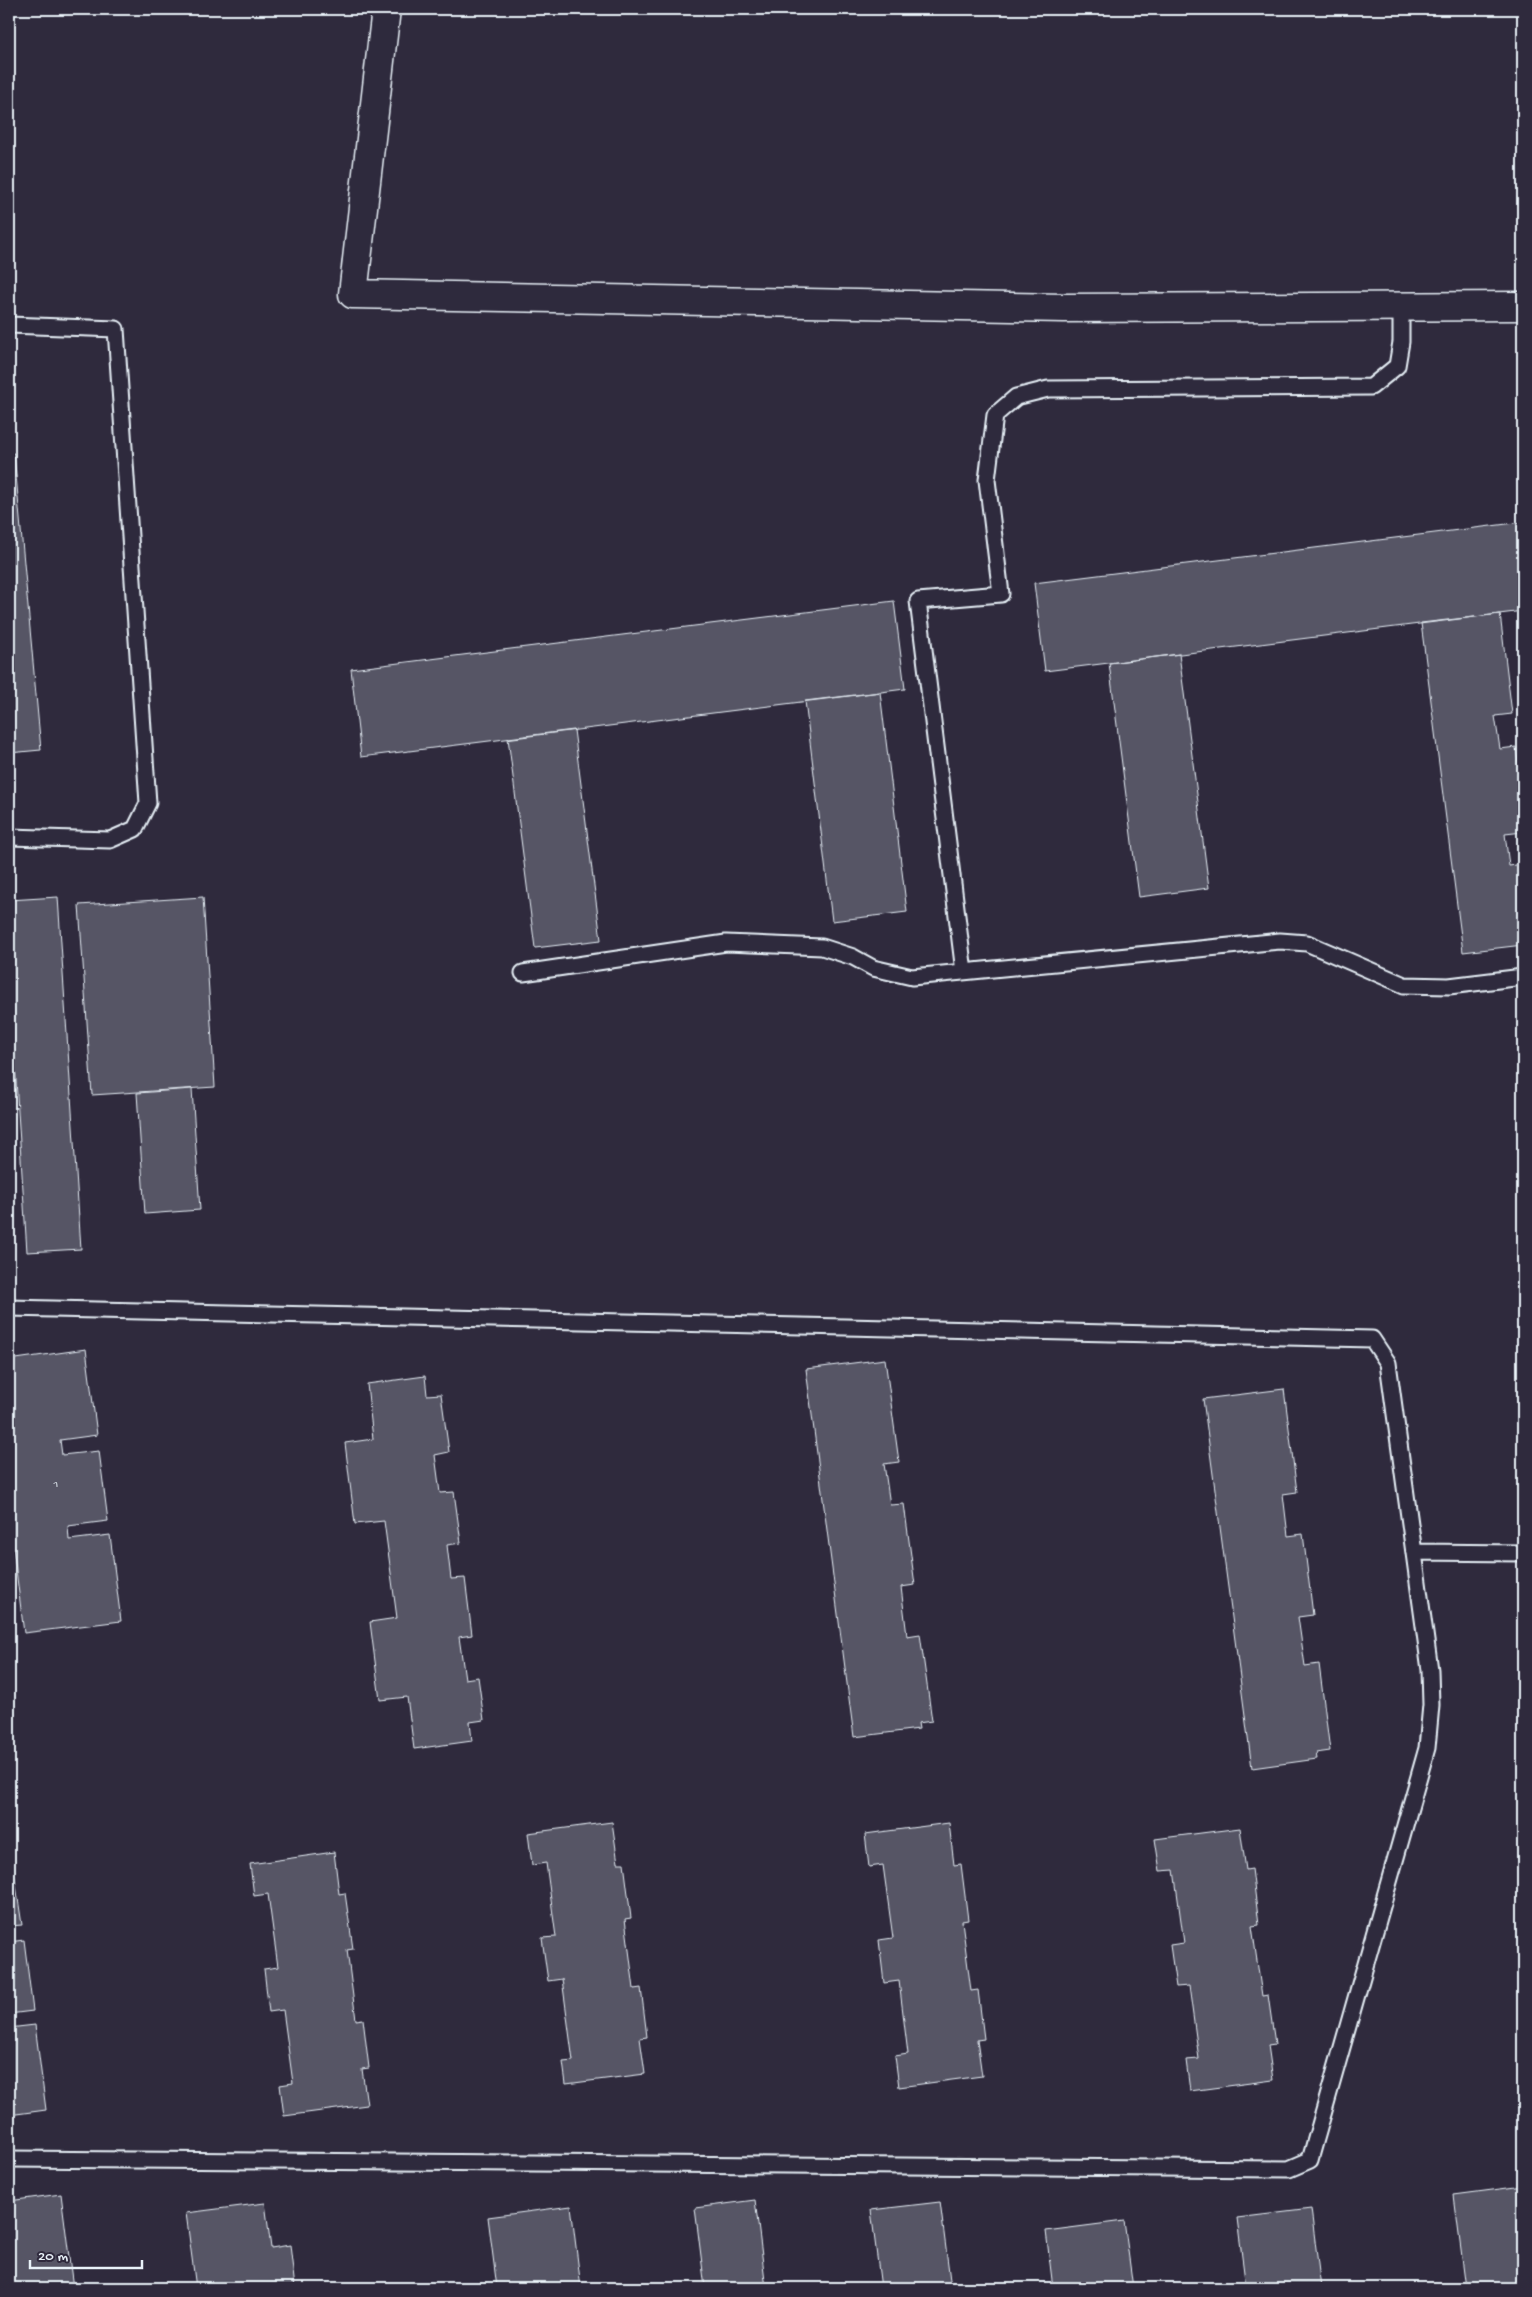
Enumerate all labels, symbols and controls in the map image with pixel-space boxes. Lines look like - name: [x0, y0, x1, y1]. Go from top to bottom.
- house number: 1: [53, 1478, 59, 1492]
- scale bar: [30, 2237, 142, 2269]
- text: 20 m: [38, 2248, 68, 2266]

